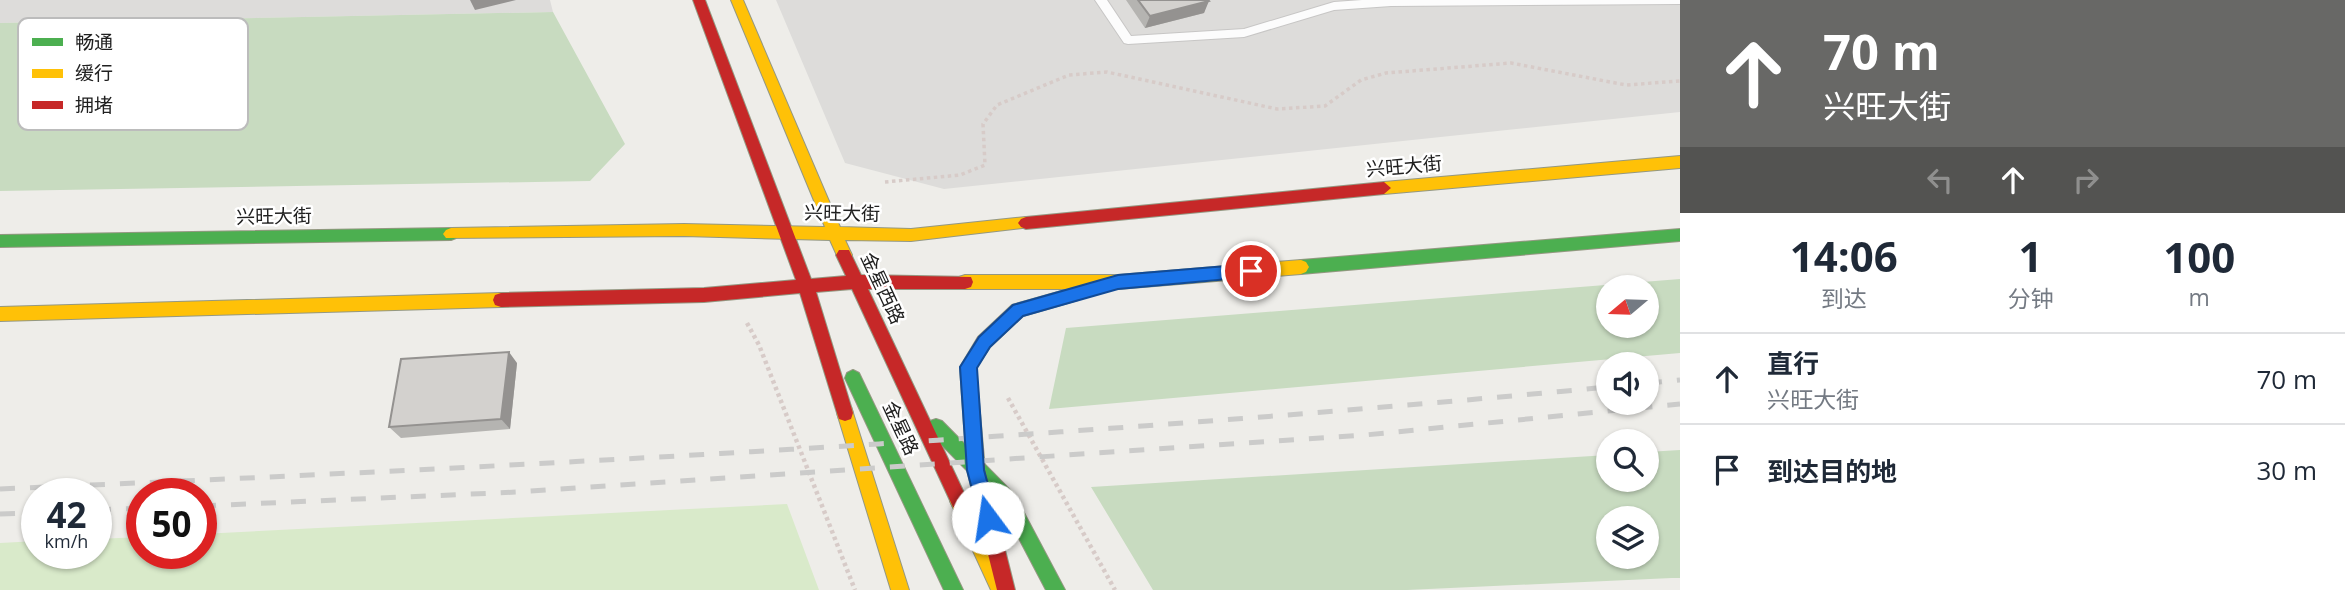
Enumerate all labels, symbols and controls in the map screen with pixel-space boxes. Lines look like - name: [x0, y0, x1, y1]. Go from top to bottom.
- legend: [18, 18, 248, 130]
- text: 70 m: [1823, 18, 1940, 84]
- icon: ahead: [1708, 28, 1799, 119]
- text: 畅通: [75, 29, 113, 55]
- text: 缓行: [75, 60, 113, 86]
- text: 兴旺大街: [1823, 84, 1951, 127]
- text: 拥堵: [75, 92, 113, 118]
- street label: 兴旺大街: [1365, 150, 1443, 182]
- icon: left: [1921, 161, 1959, 199]
- icon: ahead: [1994, 161, 2032, 199]
- icon: right: [2067, 161, 2105, 199]
- street label: 兴旺大街: [804, 199, 880, 227]
- street label: 兴旺大街: [236, 202, 312, 230]
- text: 14:06: [1790, 227, 1898, 284]
- text: 1: [2018, 227, 2042, 284]
- text: 100: [2163, 228, 2235, 285]
- pin: [1221, 241, 1281, 301]
- street label: 金星西路: [855, 248, 911, 328]
- icon: arrive: [1232, 252, 1270, 290]
- north arrow: [1596, 275, 1659, 338]
- map controls: [1596, 275, 1659, 569]
- text: m: [2189, 281, 2210, 313]
- text: 到达: [1821, 282, 1867, 314]
- text: 分钟: [2007, 282, 2053, 314]
- text: 直行: [1767, 345, 1819, 381]
- button: sound: [1596, 352, 1659, 415]
- icon: ahead: [1708, 360, 1746, 398]
- text: 70 m: [2256, 361, 2317, 397]
- text: 兴旺大街: [1767, 383, 1859, 415]
- street label: 金星路: [877, 397, 925, 459]
- button: search: [1596, 429, 1659, 492]
- icon: arrive: [1708, 451, 1746, 489]
- text: 30 m: [2256, 452, 2317, 488]
- text: 到达目的地: [1767, 453, 1897, 489]
- speed limit sign: 50: [126, 478, 217, 569]
- position arrow: [951, 481, 1025, 555]
- text: 42: [46, 491, 87, 538]
- button: layers: [1596, 506, 1659, 569]
- text: km/h: [45, 529, 88, 553]

